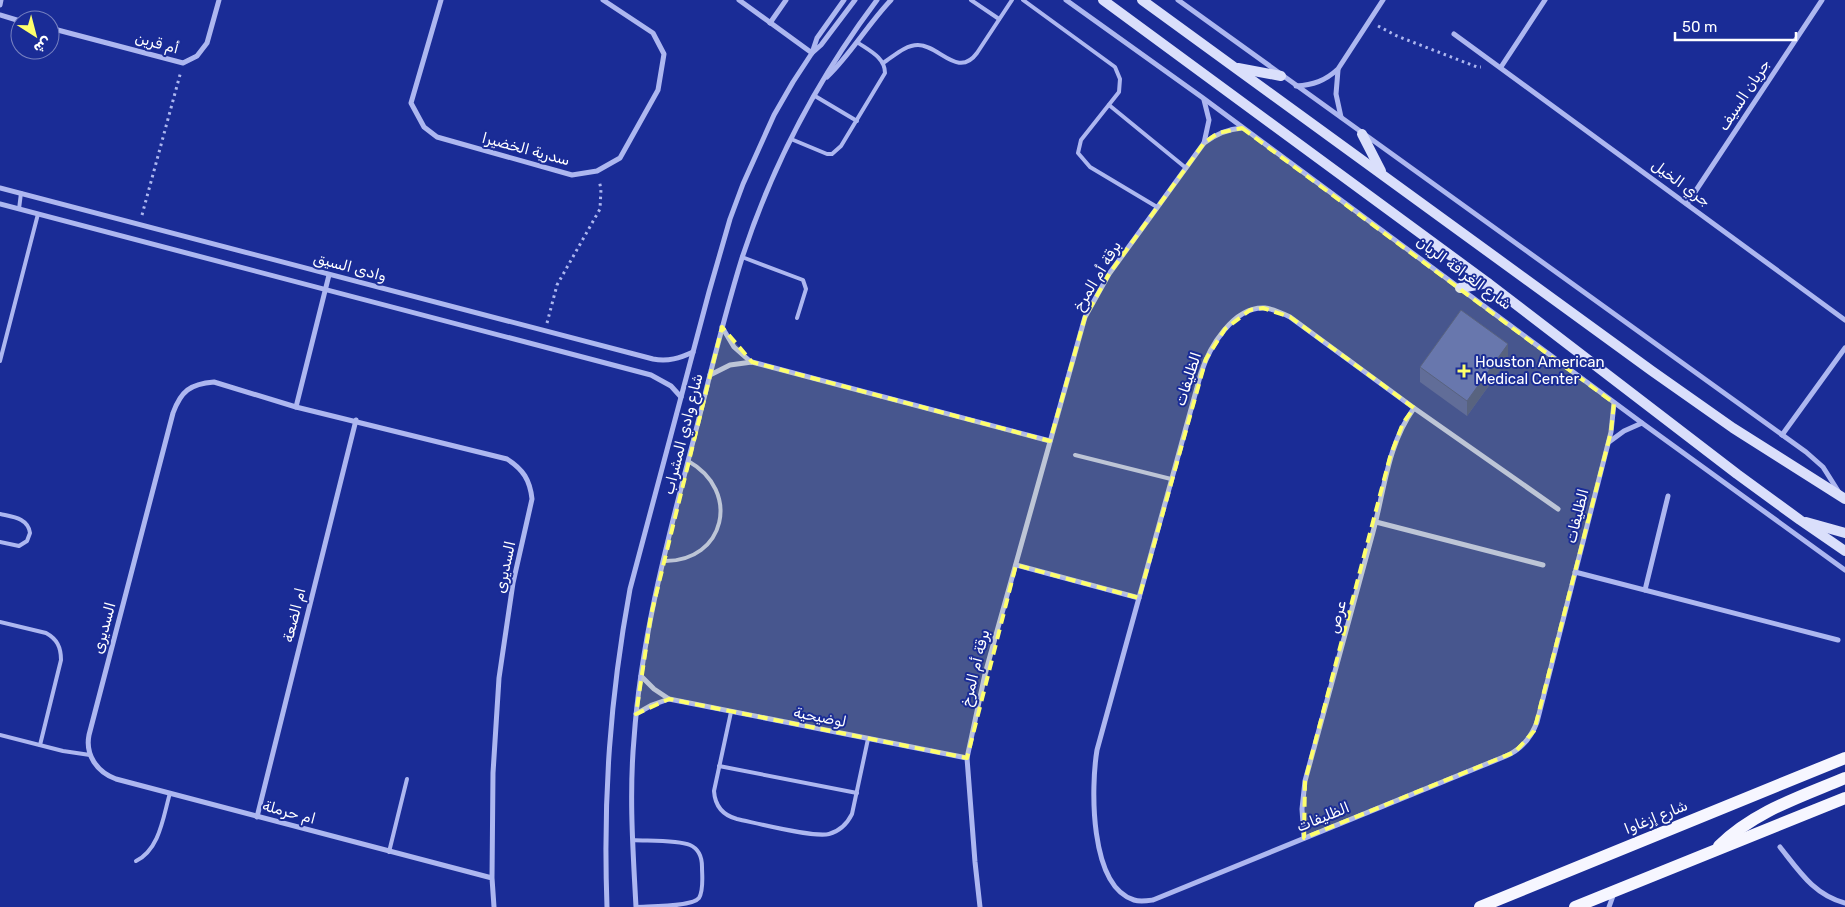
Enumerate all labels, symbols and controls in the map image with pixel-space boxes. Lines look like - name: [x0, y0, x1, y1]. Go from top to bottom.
- north arrow: [10, 10, 60, 60]
- scale bar: [1675, 10, 1796, 42]
- text: 50 m: [1682, 18, 1717, 36]
- street label: أم قرين: [133, 29, 181, 58]
- text: ش: [30, 33, 55, 57]
- street label: جريان السيف: [1714, 56, 1774, 134]
- street label: سدرية الخضيرا: [480, 129, 572, 169]
- street label: جري الخيل: [1648, 156, 1714, 211]
- street label: شارع الغرافة الريان: [1412, 232, 1515, 315]
- street label: برقة أم المرخ: [1069, 238, 1127, 315]
- street label: وادى السيق: [311, 249, 388, 286]
- street label: الظليفات: [1171, 350, 1205, 408]
- place label: Houston American Medical Center: [1475, 353, 1605, 388]
- marker: Houston American Medical Center: [1457, 364, 1471, 378]
- street label: شارع وادي المشراب: [659, 372, 709, 497]
- street label: الظليفات: [1562, 487, 1592, 545]
- street label: السديرى: [491, 539, 519, 595]
- street label: ام الضعة: [279, 586, 310, 644]
- street label: عرص: [1324, 599, 1350, 635]
- street label: السديرى: [88, 600, 120, 656]
- street label: برقة أم المرخ: [957, 628, 995, 709]
- street label: لوضيحية: [792, 703, 848, 731]
- street label: ام حرملة: [260, 796, 317, 829]
- street label: شارع إزغاوا: [1622, 796, 1691, 840]
- street label: الظليفات: [1294, 798, 1352, 836]

